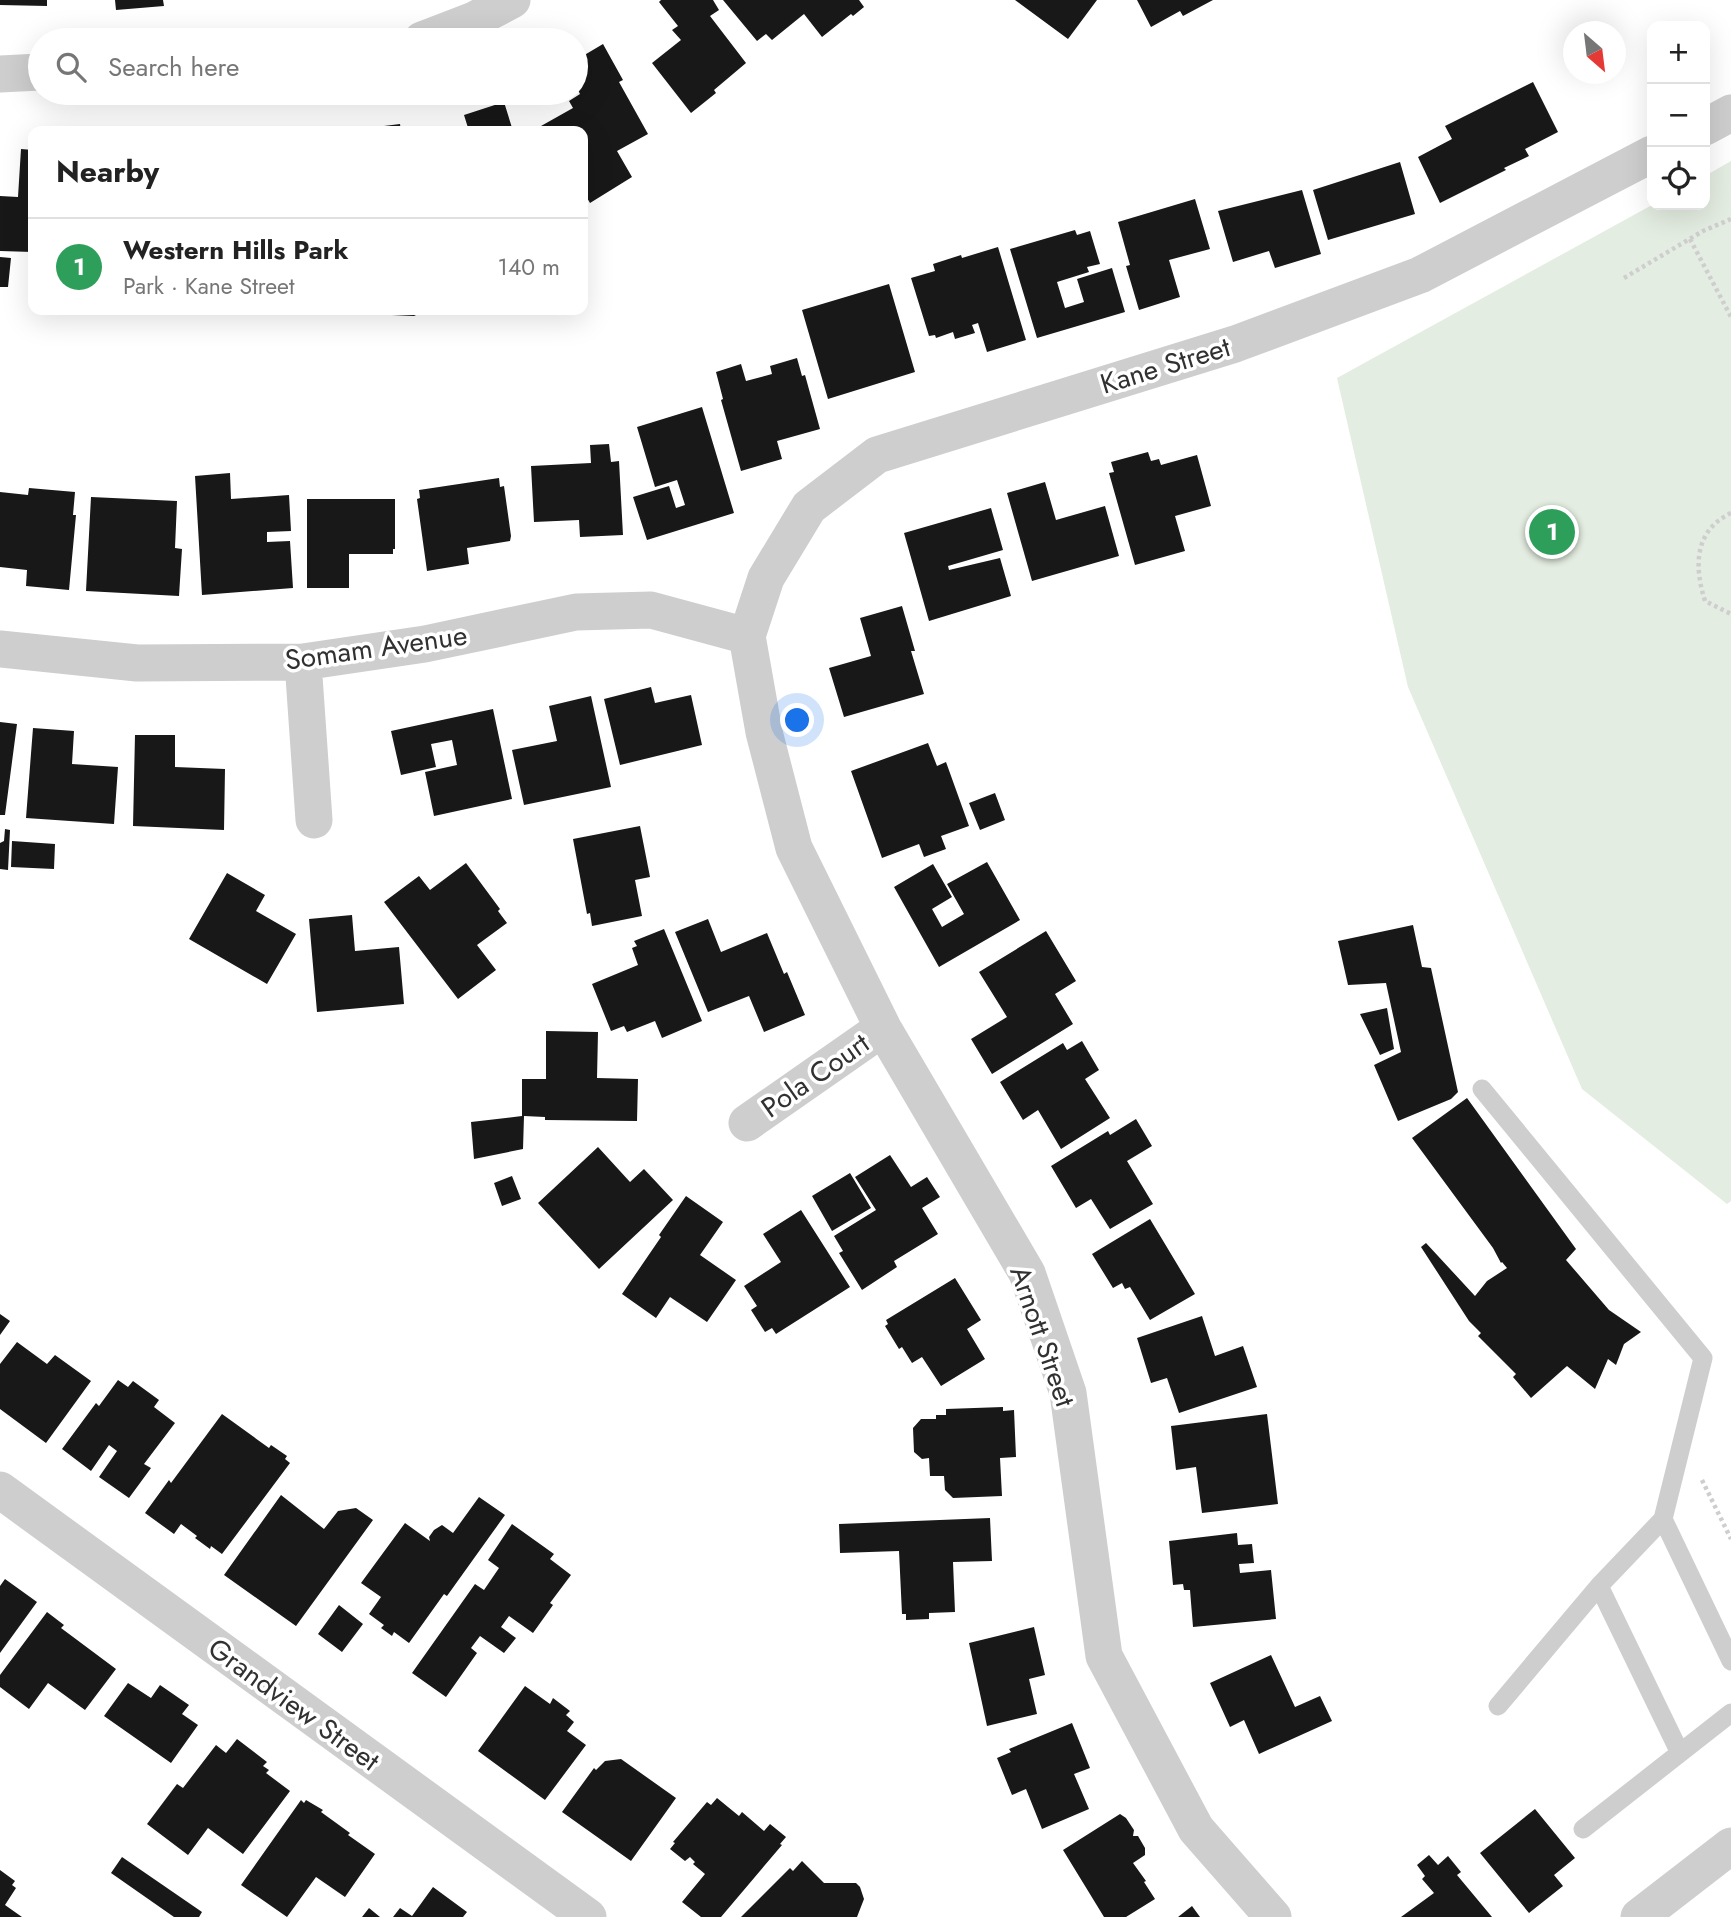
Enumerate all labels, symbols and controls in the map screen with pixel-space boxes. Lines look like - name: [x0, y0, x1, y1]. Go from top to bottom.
- north arrow: [1563, 21, 1626, 84]
- map controls: [1647, 21, 1710, 210]
- button: +: [1647, 21, 1710, 84]
- search box: [28, 28, 588, 105]
- icon: search: [52, 48, 90, 86]
- text: Search here: [108, 48, 240, 86]
- button: −: [1647, 84, 1710, 147]
- button: locate: [1647, 147, 1710, 210]
- text: Nearby: [56, 150, 159, 193]
- text: Western Hills Park: [123, 231, 348, 269]
- text: 1: [73, 250, 85, 284]
- text: 140 m: [498, 250, 560, 284]
- text: Park · Kane Street: [123, 269, 294, 303]
- street label: Kane Street: [1095, 326, 1235, 405]
- pin: 1: [1529, 506, 1575, 558]
- street label: Somam Avenue: [282, 614, 470, 681]
- your location: [780, 703, 814, 737]
- street label: Pola Court: [753, 1023, 878, 1128]
- street label: Arnott Street: [999, 1260, 1086, 1412]
- street label: Grandview Street: [199, 1628, 388, 1781]

